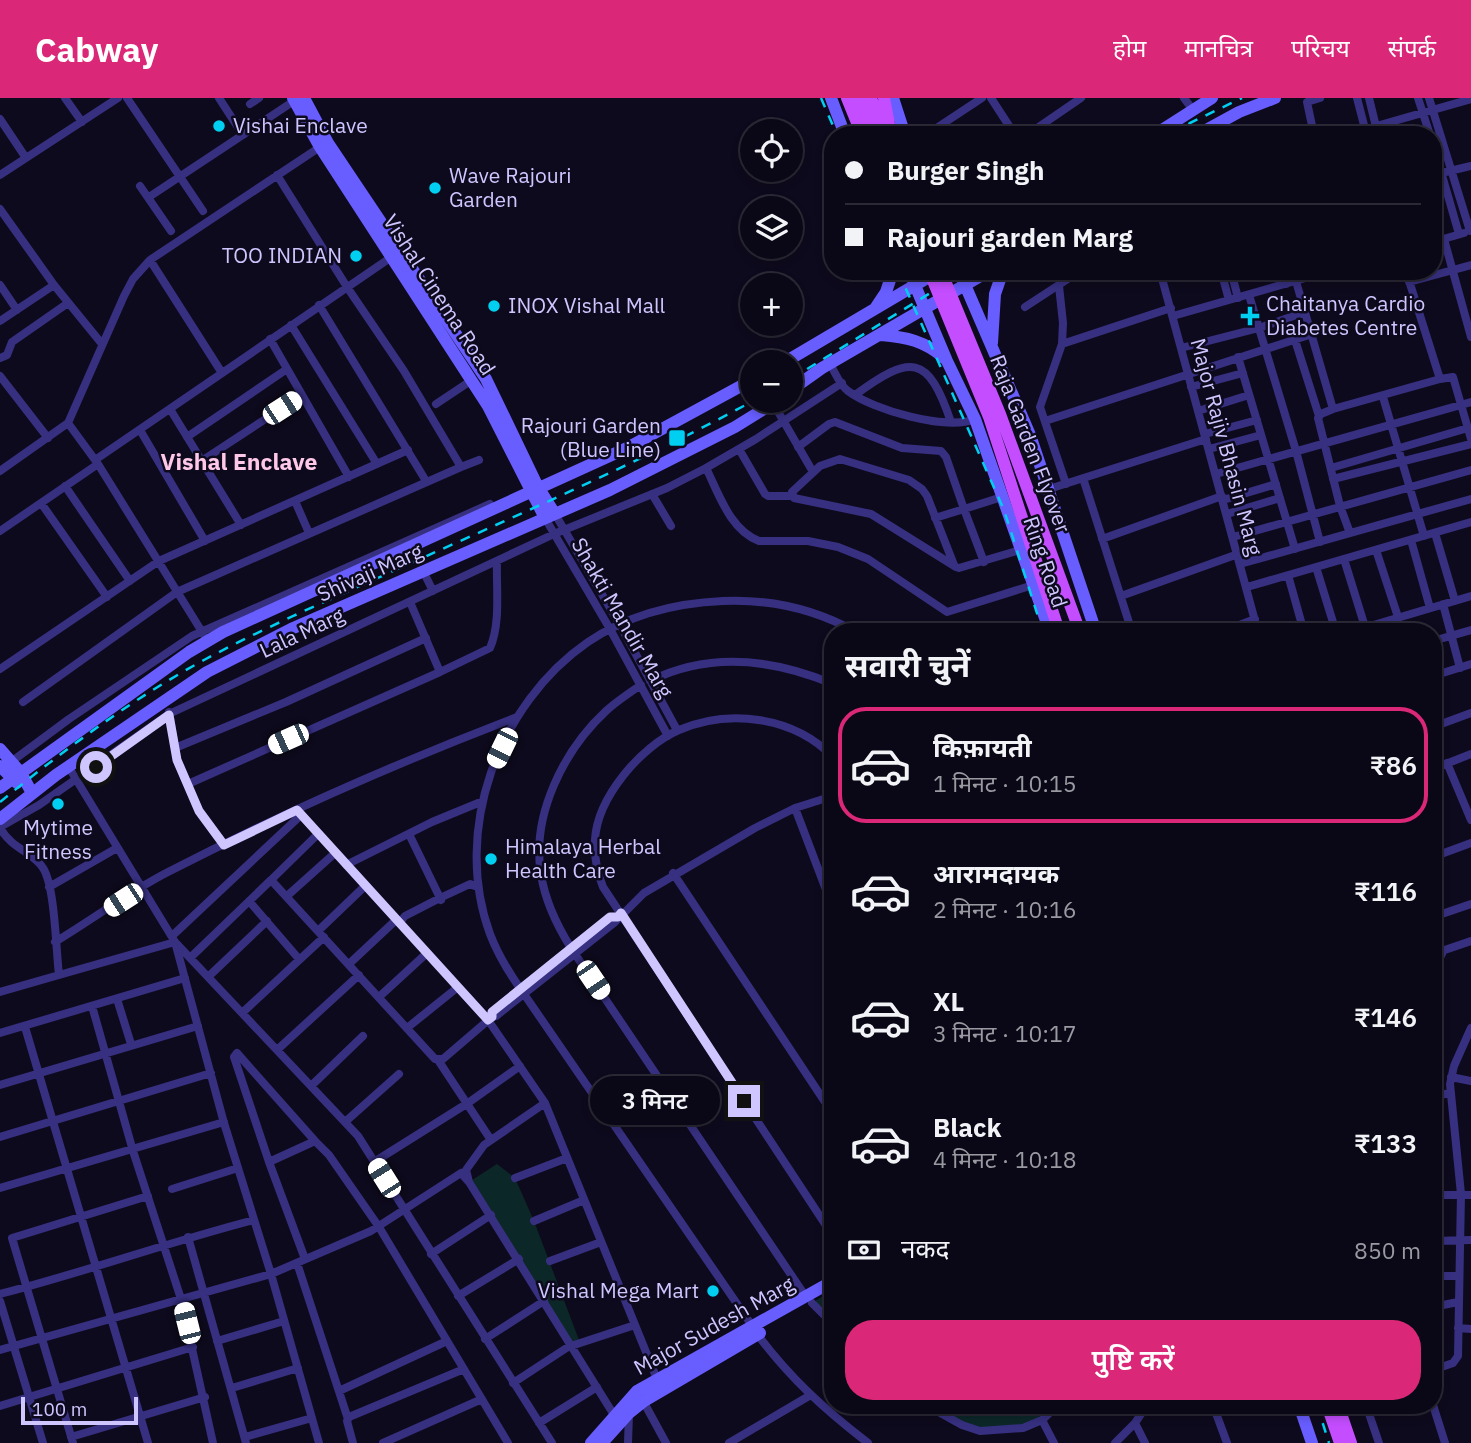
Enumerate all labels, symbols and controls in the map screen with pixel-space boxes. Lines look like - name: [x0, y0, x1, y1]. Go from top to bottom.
- text: Cabway: [35, 28, 158, 71]
- text: होम: [1113, 32, 1146, 64]
- text: मानचित्र: [1184, 32, 1253, 64]
- text: परिचय: [1291, 32, 1350, 64]
- text: संपर्क: [1388, 32, 1436, 64]
- place label: Vishai Enclave: [233, 111, 368, 139]
- marker: Vishai Enclave: [211, 118, 227, 134]
- map controls: [740, 119, 803, 413]
- button: locate: [740, 119, 803, 182]
- text: Burger Singh: [887, 153, 1044, 187]
- place label: Wave Rajouri Garden: [449, 161, 572, 213]
- marker: Wave Rajouri Garden: [427, 180, 443, 196]
- button: layers: [740, 196, 803, 259]
- street label: Vishal Cinema Road: [377, 209, 502, 380]
- text: Rajouri garden Marg: [887, 220, 1133, 254]
- place label: TOO INDIAN: [222, 241, 342, 269]
- marker: TOO INDIAN: [348, 248, 364, 264]
- button: +: [740, 273, 803, 336]
- place label: Chaitanya Cardio Diabetes Centre: [1266, 289, 1425, 341]
- place label: INOX Vishal Mall: [508, 291, 666, 319]
- marker: INOX Vishal Mall: [486, 298, 502, 314]
- marker: Chaitanya Cardio Diabetes Centre: [1240, 306, 1260, 326]
- street label: Major Rajiv Bhasin Marg: [1184, 335, 1269, 559]
- button: −: [740, 350, 803, 413]
- street label: Raja Garden Flyover: [984, 351, 1078, 537]
- car: [259, 388, 306, 428]
- place label: Rajouri Garden (Blue Line): [521, 411, 661, 463]
- marker: Rajouri Garden (Blue Line): [667, 428, 687, 448]
- district label: Vishal Enclave: [161, 446, 317, 476]
- street label: Ring Road: [1017, 512, 1075, 611]
- street label: Shakti Mandir Marg: [566, 532, 680, 703]
- street label: Shivaji Marg: [312, 536, 427, 608]
- street label: Lala Marg: [255, 600, 348, 664]
- text: सवारी चुनें: [845, 644, 970, 686]
- car: [265, 721, 312, 757]
- car: [484, 725, 521, 771]
- text: किफ़ायती: [933, 730, 1032, 764]
- icon: car: [849, 734, 912, 797]
- text: ₹86: [1370, 748, 1417, 782]
- route start: [80, 751, 112, 783]
- text: 1 मिनट · 10:15: [933, 768, 1077, 798]
- marker: Mytime Fitness: [50, 796, 66, 812]
- place label: Mytime Fitness: [23, 813, 93, 865]
- place label: Himalaya Herbal Health Care: [505, 832, 661, 884]
- marker: Himalaya Herbal Health Care: [483, 851, 499, 867]
- text: आरामदायक: [933, 856, 1059, 890]
- icon: car: [849, 860, 912, 923]
- text: ₹116: [1354, 874, 1417, 908]
- car: [100, 880, 147, 920]
- text: 2 मिनट · 10:16: [933, 894, 1077, 924]
- car: [573, 957, 614, 1003]
- text: XL: [933, 984, 964, 1018]
- icon: car: [849, 986, 912, 1049]
- text: ₹146: [1354, 1000, 1417, 1034]
- text: 3 मिनट · 10:17: [933, 1018, 1077, 1048]
- callout: 3 मिनट: [590, 1076, 720, 1126]
- text: 3 मिनट: [622, 1085, 688, 1115]
- route end: [728, 1085, 760, 1117]
- text: Black: [933, 1110, 1001, 1144]
- icon: car: [849, 1112, 912, 1175]
- text: ₹133: [1354, 1126, 1417, 1160]
- text: 4 मिनट · 10:18: [933, 1144, 1077, 1174]
- car: [364, 1155, 405, 1201]
- icon: cash: [845, 1231, 883, 1269]
- text: नकद: [901, 1231, 949, 1265]
- text: 850 m: [1354, 1235, 1421, 1265]
- street label: Major Sudesh Marg: [628, 1269, 799, 1381]
- place label: Vishal Mega Mart: [538, 1276, 699, 1304]
- marker: Vishal Mega Mart: [705, 1283, 721, 1299]
- car: [172, 1300, 203, 1346]
- button: पुष्टि करें: [845, 1320, 1421, 1400]
- scale bar: [21, 1394, 138, 1426]
- text: 100 m: [32, 1397, 87, 1421]

